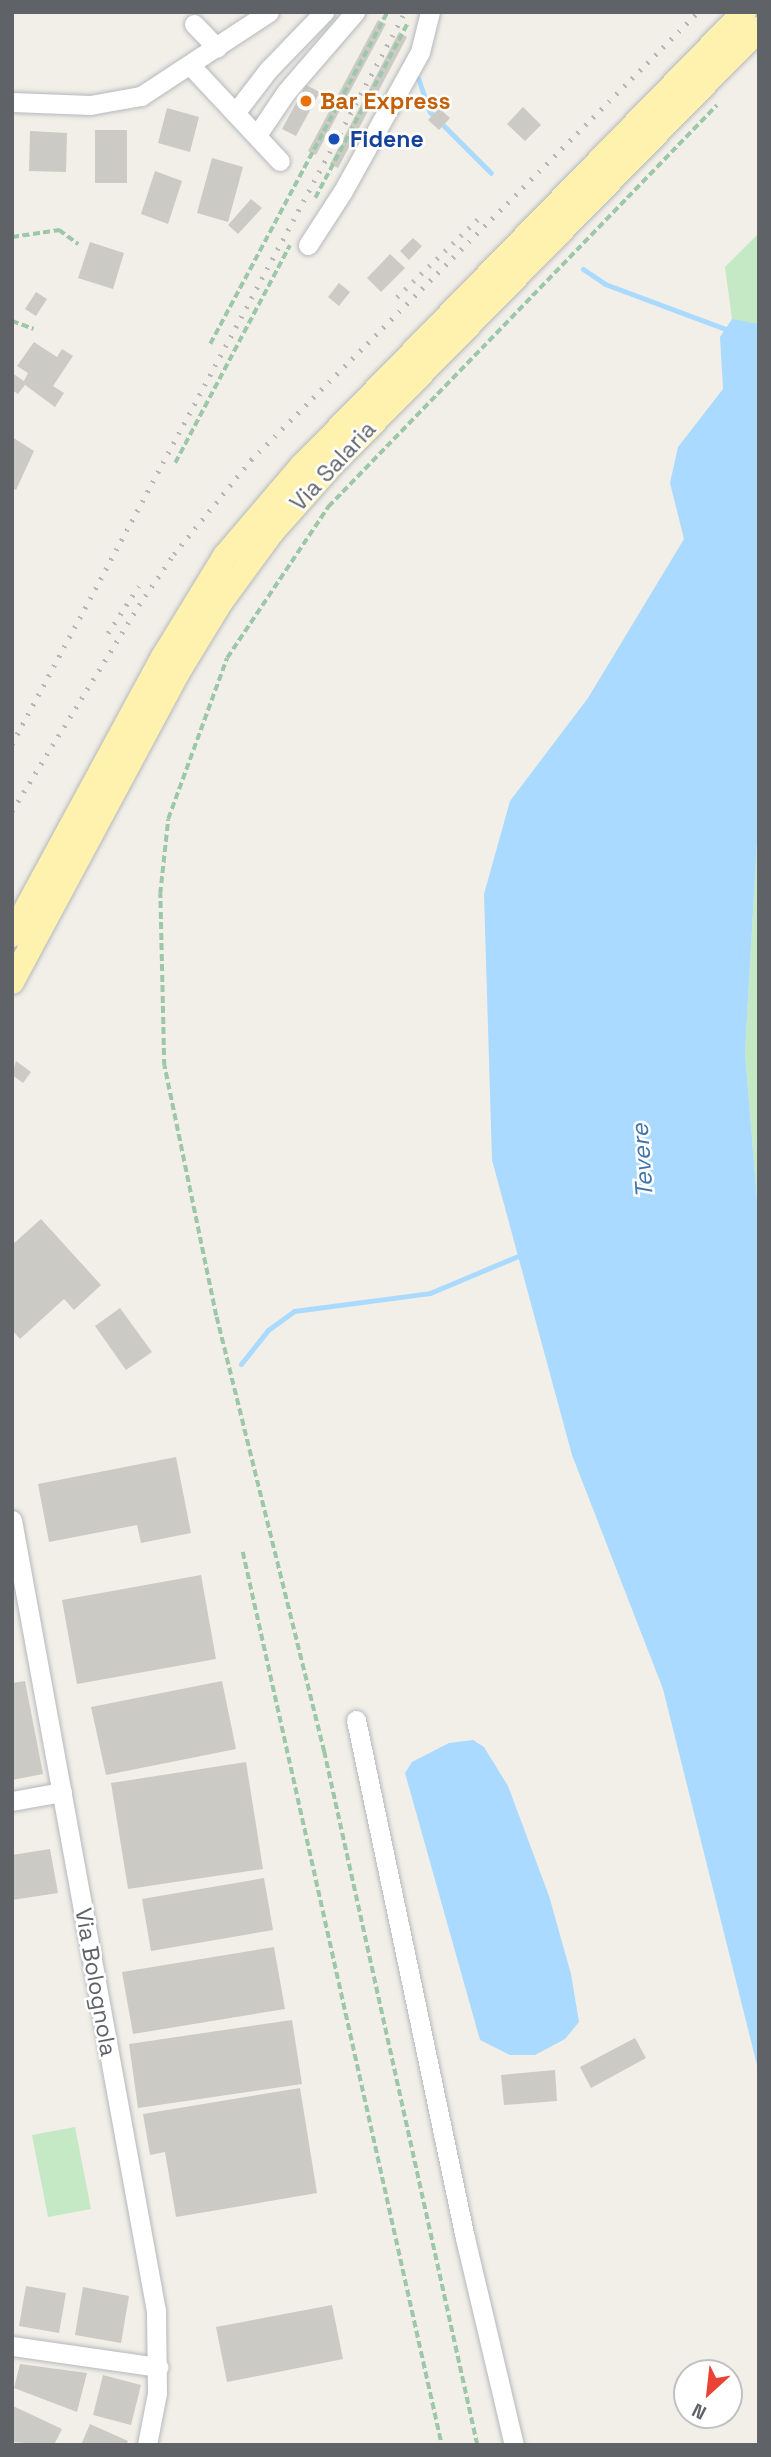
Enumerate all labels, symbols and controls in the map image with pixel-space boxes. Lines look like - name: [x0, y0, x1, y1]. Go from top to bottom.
- place label: Bar Express: [320, 87, 451, 115]
- marker: Bar Express: [298, 93, 314, 109]
- place label: Fidene: [350, 125, 424, 153]
- marker: Fidene: [324, 129, 344, 149]
- street label: Via Salaria: [284, 415, 382, 517]
- water label: Tevere: [625, 1123, 659, 1199]
- street label: Via Bolognola: [69, 1906, 123, 2058]
- north arrow: [673, 2359, 743, 2429]
- text: N: [688, 2397, 711, 2425]

